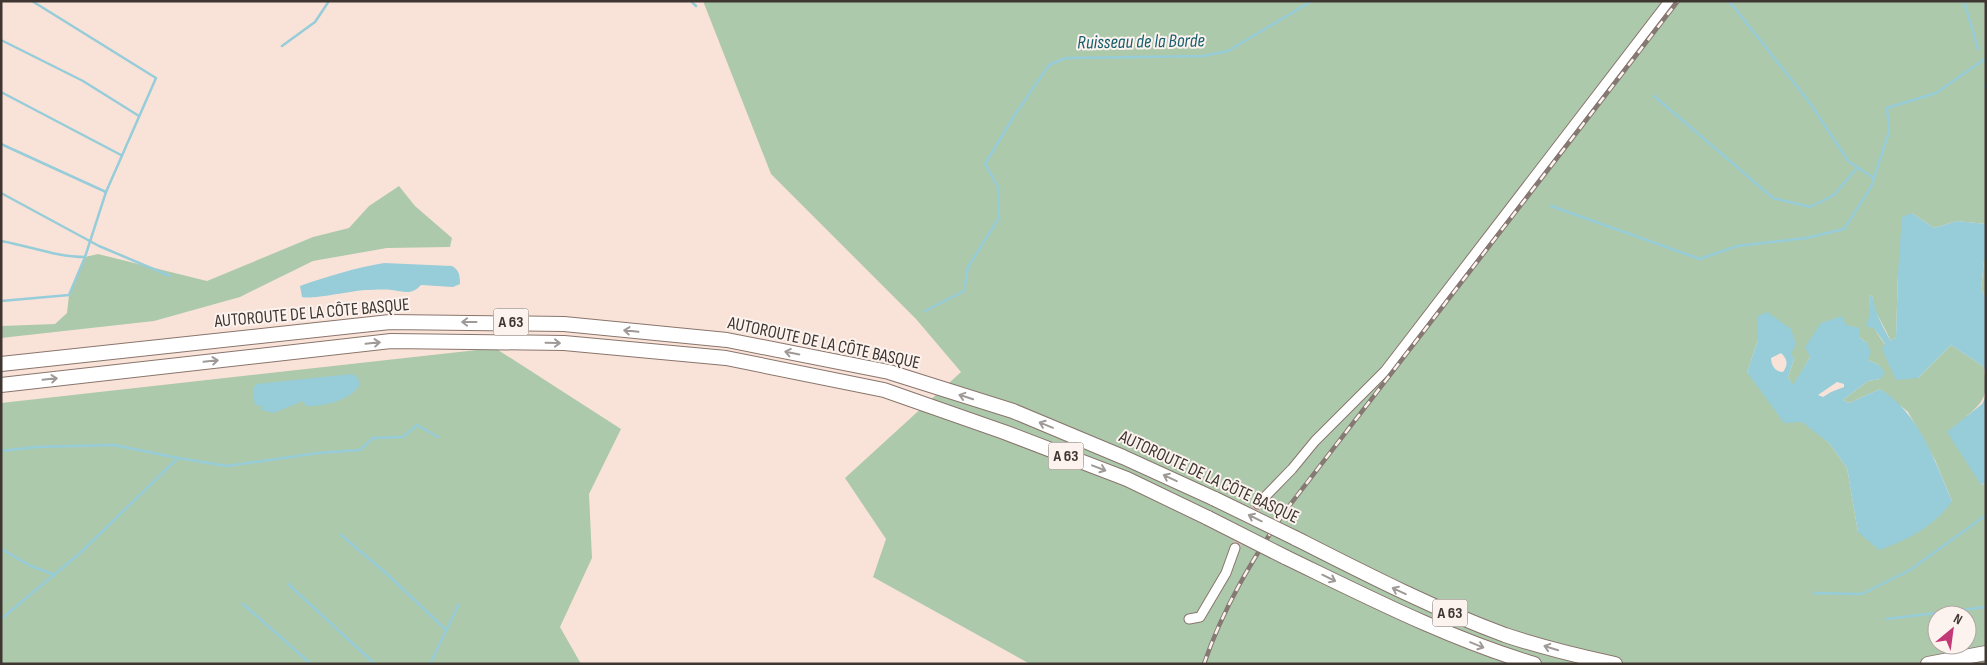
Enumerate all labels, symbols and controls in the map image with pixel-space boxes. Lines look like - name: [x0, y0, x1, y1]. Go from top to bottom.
- water label: Ruisseau de la Borde: [1077, 29, 1206, 55]
- street label: AUTOROUTE DE LA CÔTE BASQUE: [213, 294, 410, 332]
- road number: A 63: [494, 308, 528, 336]
- street label: AUTOROUTE DE LA CÔTE BASQUE: [725, 312, 922, 374]
- one-way arrow: [461, 317, 478, 327]
- one-way arrow: [623, 326, 639, 336]
- one-way arrow: [364, 338, 380, 348]
- one-way arrow: [544, 338, 560, 348]
- one-way arrow: [784, 348, 800, 357]
- one-way arrow: [203, 356, 219, 366]
- one-way arrow: [41, 374, 57, 384]
- one-way arrow: [958, 391, 974, 401]
- one-way arrow: [1039, 420, 1054, 429]
- street label: AUTOROUTE DE LA CÔTE BASQUE: [1115, 426, 1302, 528]
- road number: A 63: [1048, 442, 1084, 470]
- one-way arrow: [1091, 464, 1106, 473]
- one-way arrow: [1163, 473, 1178, 483]
- one-way arrow: [1248, 513, 1263, 523]
- one-way arrow: [1321, 574, 1336, 584]
- one-way arrow: [1392, 586, 1407, 595]
- road number: A 63: [1432, 600, 1468, 626]
- north arrow: [1927, 605, 1977, 655]
- text: N: [1951, 610, 1965, 628]
- one-way arrow: [1469, 640, 1484, 650]
- one-way arrow: [1543, 643, 1559, 653]

